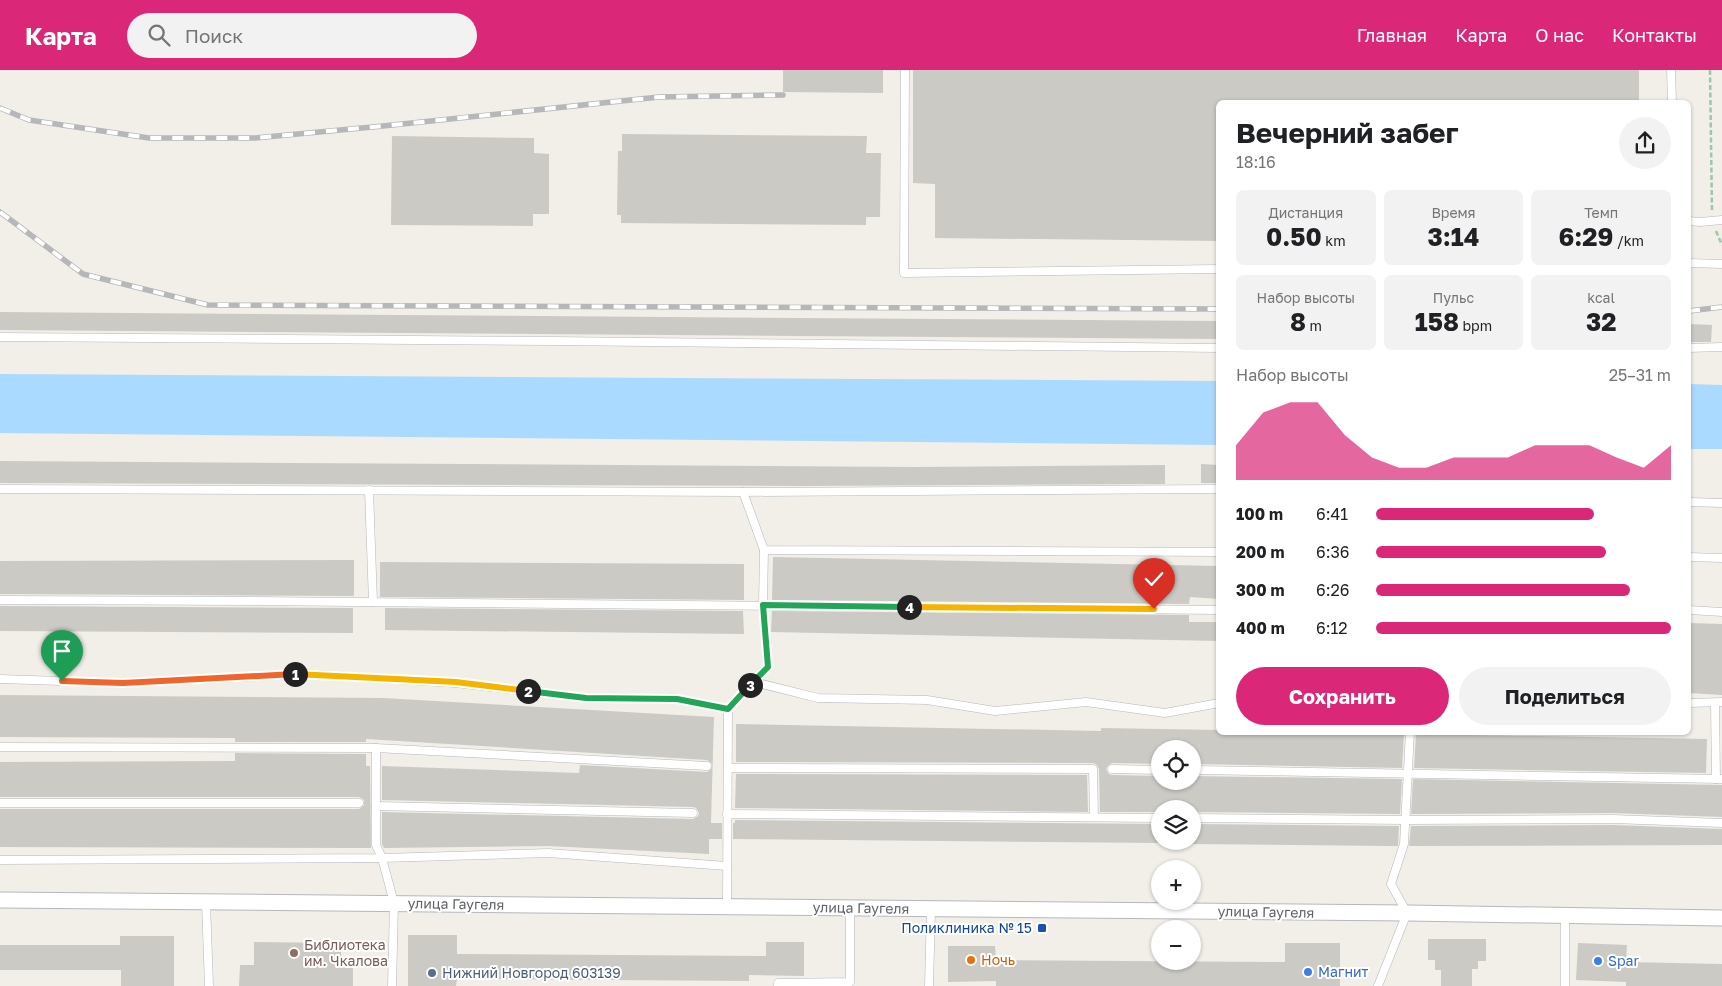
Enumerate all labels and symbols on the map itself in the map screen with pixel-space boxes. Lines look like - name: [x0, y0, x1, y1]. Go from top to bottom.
- pin: [1133, 558, 1175, 609]
- pin: 4: [896, 594, 922, 620]
- pin: [41, 630, 83, 681]
- pin: 1: [282, 662, 308, 686]
- pin: 3: [738, 672, 762, 698]
- pin: 2: [516, 678, 540, 704]
- street label: улица Гаугеля: [407, 894, 505, 913]
- street label: улица Гаугеля: [812, 898, 910, 917]
- street label: улица Гаугеля: [1217, 902, 1315, 921]
- place label: Поликлиника № 15: [901, 919, 1032, 936]
- marker: Поликлиника № 15: [1036, 922, 1048, 934]
- place label: Библиотека им. Чкалова: [304, 936, 388, 969]
- marker: Библиотека им. Чкалова: [288, 947, 300, 959]
- place label: Ночь: [981, 951, 1015, 968]
- place label: Spar: [1608, 952, 1639, 969]
- marker: Ночь: [965, 954, 977, 966]
- marker: Spar: [1592, 955, 1604, 967]
- place label: Магнит: [1318, 963, 1368, 980]
- place label: Нижний Новгород 603139: [442, 964, 621, 981]
- marker: Магнит: [1302, 966, 1314, 978]
- marker: Нижний Новгород 603139: [426, 967, 438, 979]

